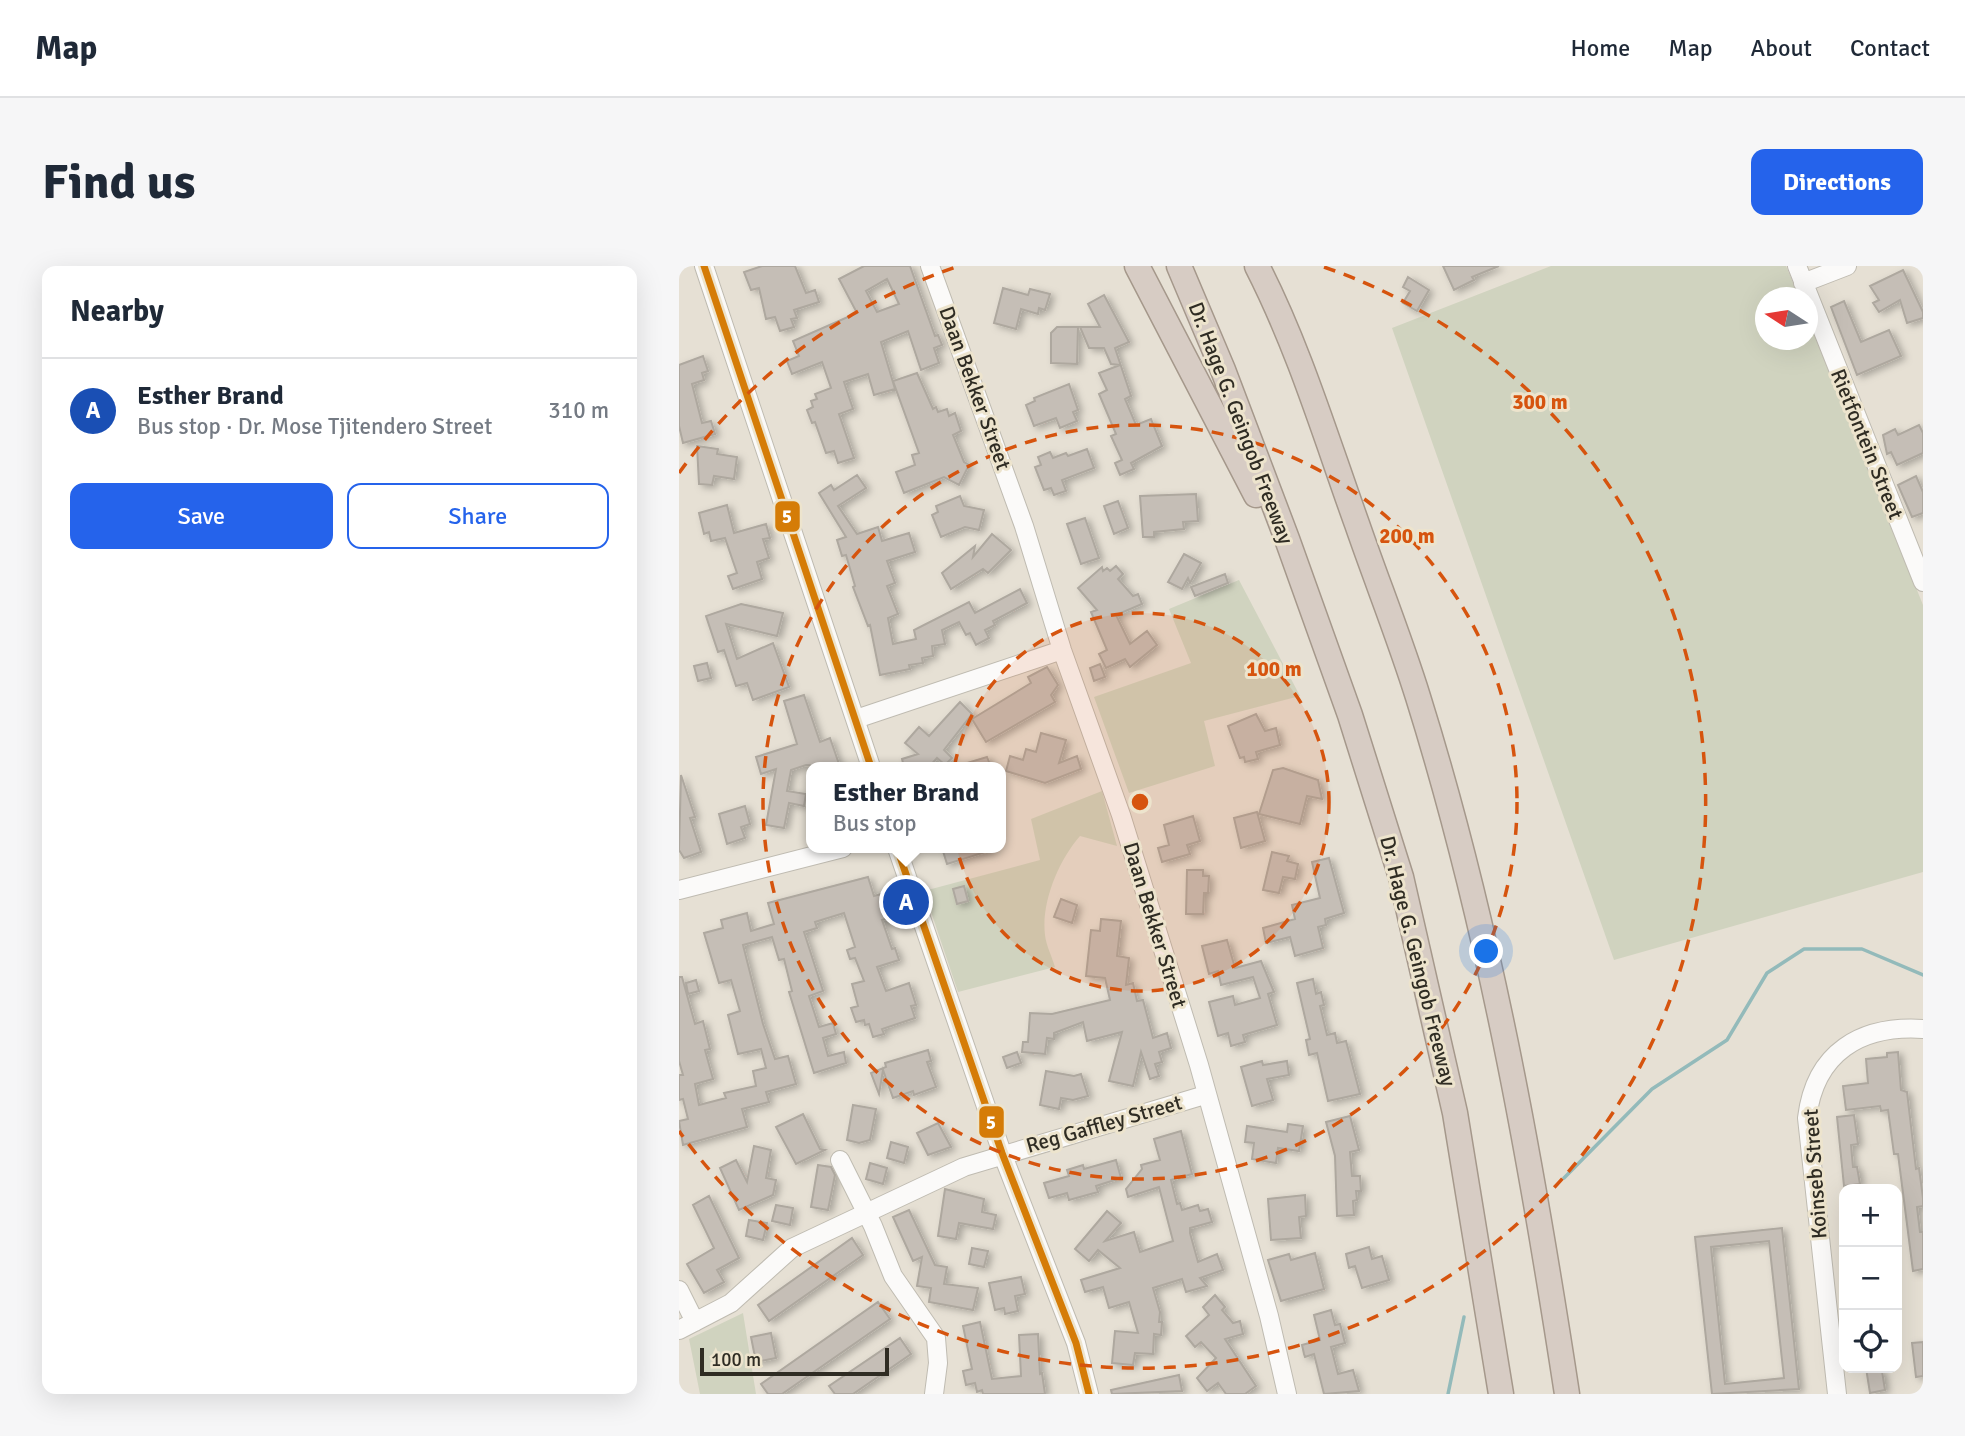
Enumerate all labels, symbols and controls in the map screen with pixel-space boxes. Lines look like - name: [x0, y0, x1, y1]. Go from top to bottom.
- text: Map: [35, 28, 97, 69]
- text: Home: [1570, 33, 1630, 63]
- text: Map: [1668, 33, 1713, 63]
- text: About: [1751, 33, 1812, 63]
- text: Contact: [1850, 33, 1930, 63]
- button: Directions: [1751, 149, 1923, 215]
- text: Find us: [42, 152, 195, 212]
- north arrow: [1755, 287, 1818, 350]
- text: Nearby: [70, 293, 164, 330]
- street label: Dr. Hage G. Geingob Freeway: [1183, 298, 1299, 548]
- street label: Daan Bekker Street: [933, 303, 1017, 473]
- street label: Rietfontein Street: [1825, 365, 1909, 523]
- text: Esther Brand: [137, 380, 284, 412]
- text: 300 m: [1512, 389, 1568, 415]
- text: A: [86, 396, 100, 425]
- text: 310 m: [548, 396, 609, 425]
- text: Bus stop · Dr. Mose Tjitendero Street: [137, 412, 492, 441]
- button: Save: [70, 483, 333, 549]
- button: Share: [347, 483, 609, 549]
- line badge: 5: [774, 500, 801, 533]
- text: 5: [782, 505, 792, 529]
- text: 200 m: [1379, 523, 1435, 549]
- text: 100 m: [1246, 656, 1302, 682]
- popup: [806, 762, 1006, 853]
- text: Esther Brand: [833, 777, 979, 809]
- centre of rings: [1128, 790, 1152, 814]
- text: Bus stop: [833, 809, 916, 838]
- street label: Dr. Hage G. Geingob Freeway: [1374, 833, 1462, 1089]
- street label: Daan Bekker Street: [1117, 839, 1193, 1011]
- pin: A: [883, 876, 929, 928]
- your location: [1469, 934, 1503, 968]
- street label: Reg Gaffley Street: [1023, 1089, 1185, 1159]
- line badge: 5: [978, 1105, 1005, 1139]
- street label: Koinseb Street: [1797, 1108, 1833, 1240]
- text: 5: [986, 1111, 996, 1135]
- map controls: [1839, 1184, 1902, 1373]
- button: +: [1839, 1184, 1902, 1247]
- button: −: [1839, 1247, 1902, 1310]
- button: locate: [1839, 1310, 1902, 1373]
- scale bar: [700, 1345, 889, 1377]
- text: 100 m: [711, 1348, 761, 1372]

